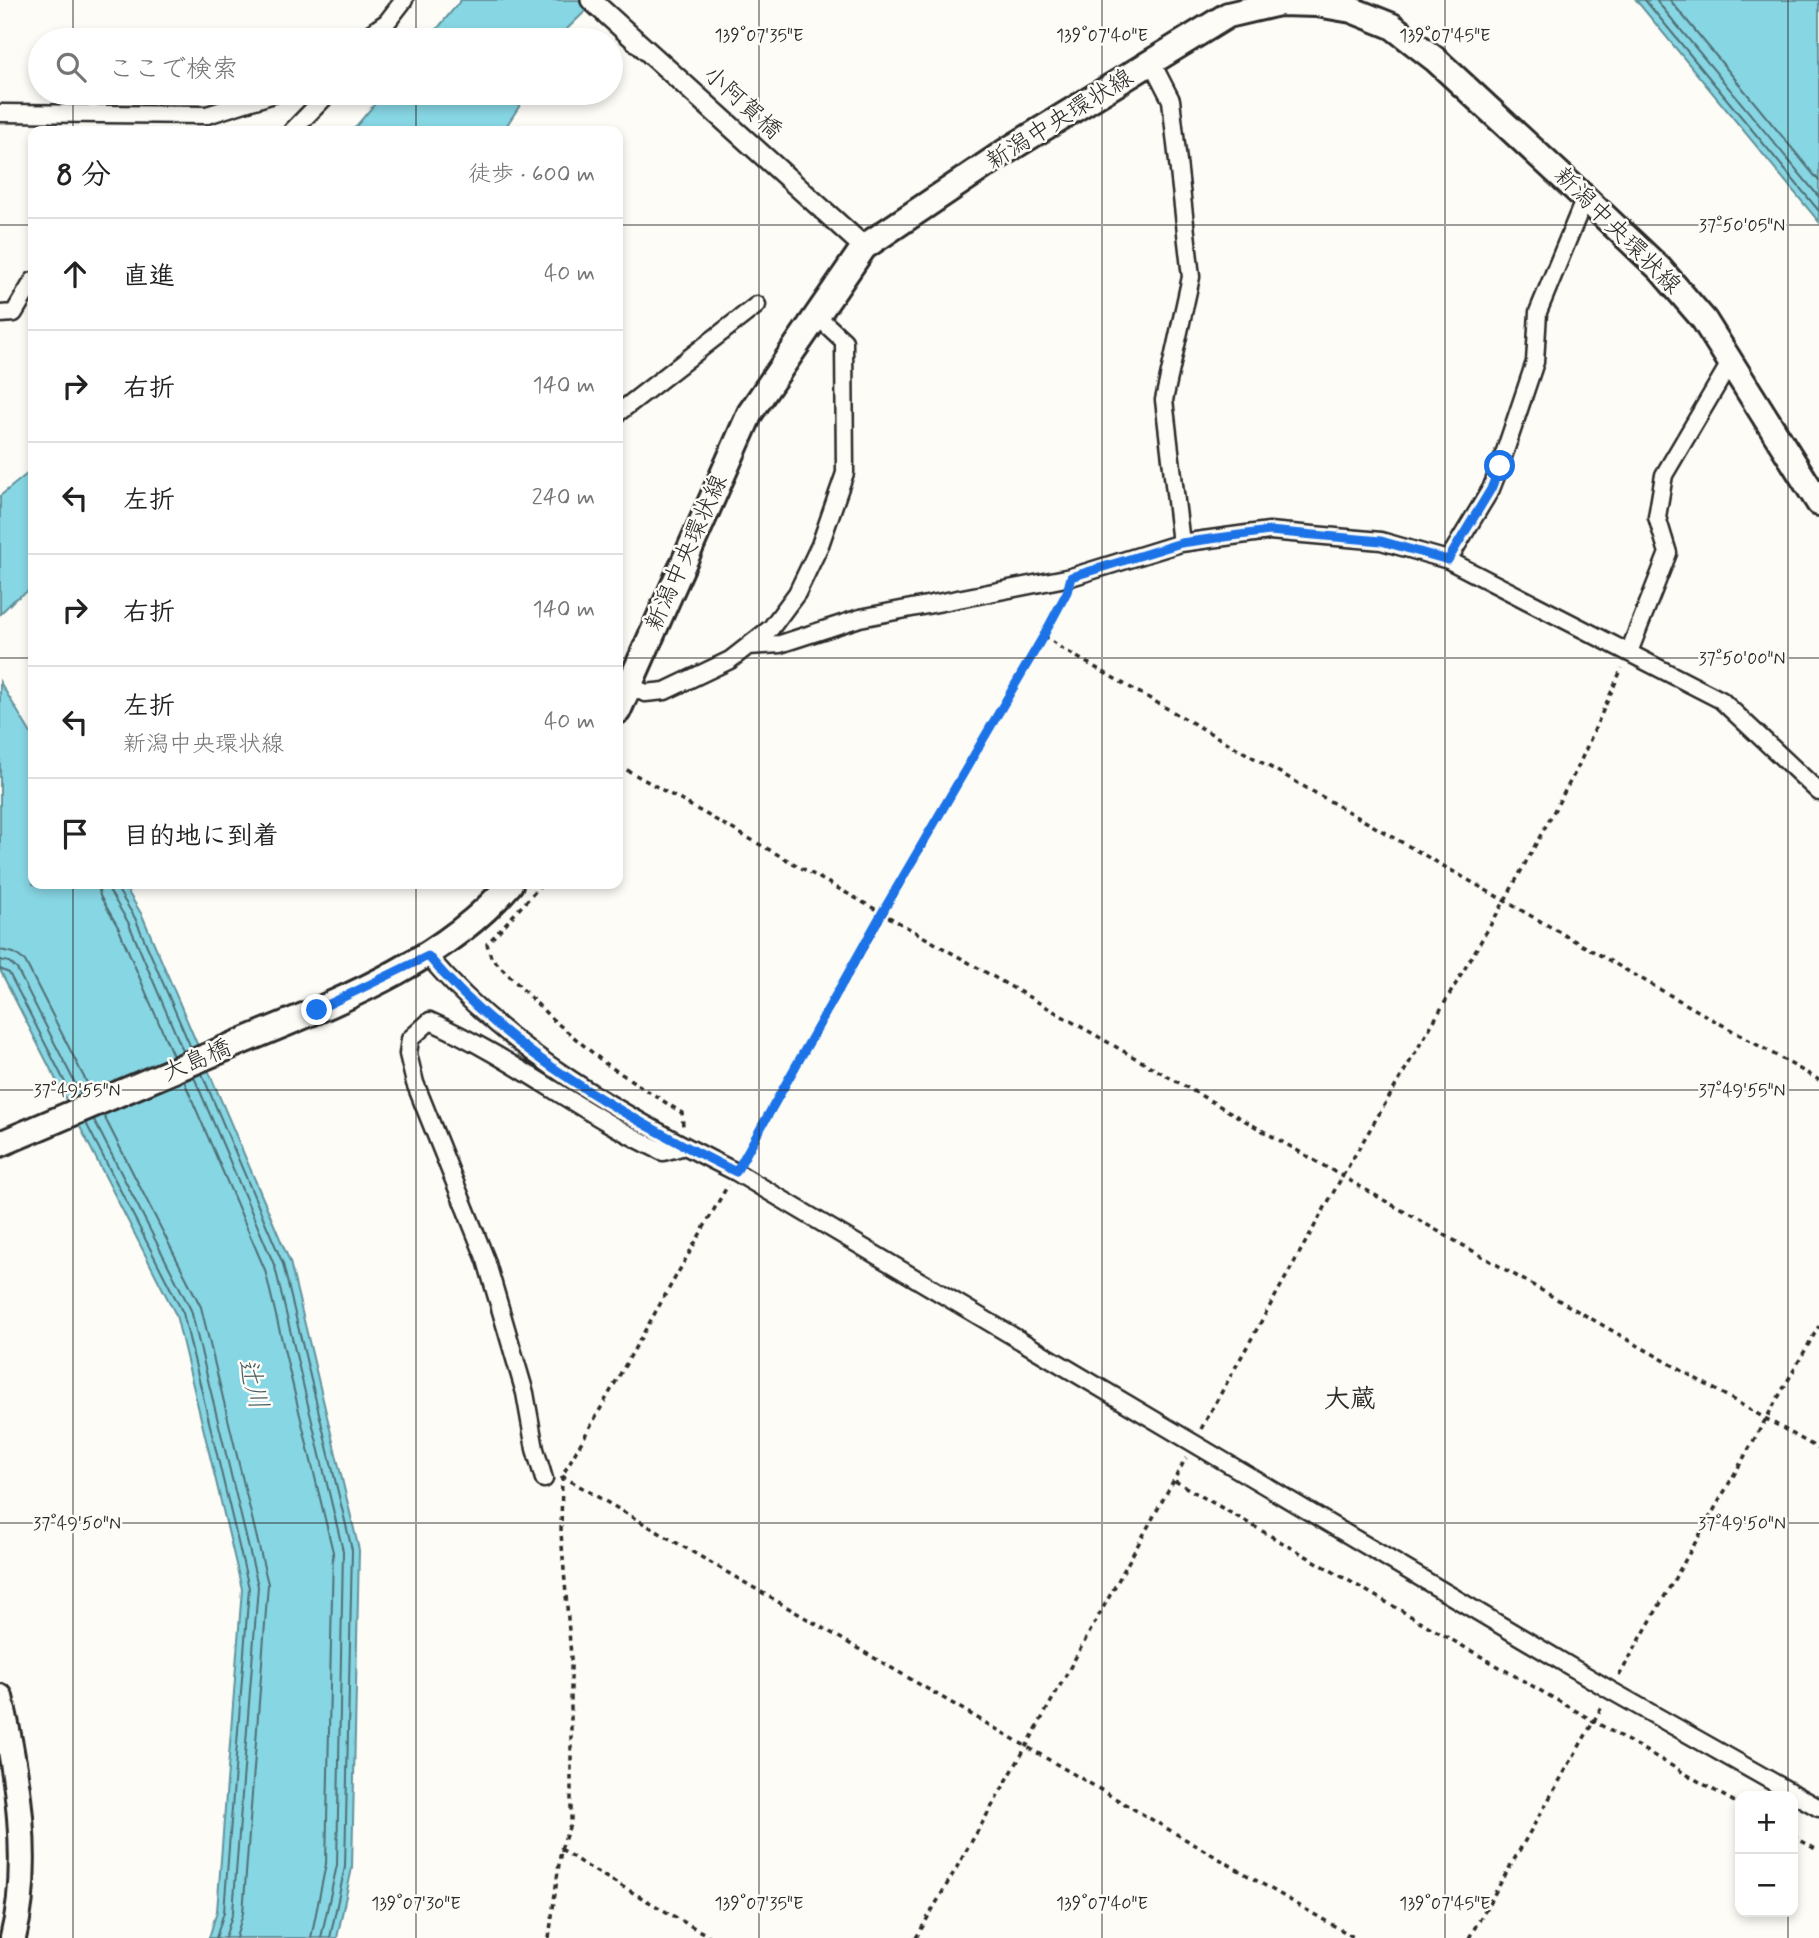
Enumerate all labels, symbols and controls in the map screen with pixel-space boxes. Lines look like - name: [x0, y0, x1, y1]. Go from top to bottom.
- text: 139°07'35"E: [715, 24, 803, 48]
- text: 139°07'40"E: [1056, 24, 1148, 48]
- text: 139°07'45"E: [1399, 24, 1491, 48]
- search box: [28, 28, 623, 105]
- icon: search: [52, 48, 90, 86]
- text: ここで検索: [108, 53, 238, 87]
- street label: 小阿賀橋: [696, 59, 788, 147]
- street label: 新潟中央環状線: [981, 62, 1139, 178]
- text: 8 分: [56, 156, 111, 195]
- text: 徒歩 · 600 m: [468, 160, 595, 190]
- street label: 新潟中央環状線: [1547, 161, 1687, 301]
- text: 37°50'05"N: [1699, 214, 1785, 238]
- icon: ahead: [56, 255, 94, 293]
- text: 40 m: [544, 259, 595, 289]
- text: 直進: [123, 260, 175, 294]
- icon: right: [56, 367, 94, 405]
- text: 140 m: [532, 371, 595, 401]
- text: 右折: [123, 372, 175, 406]
- route start: [1484, 450, 1515, 481]
- street label: 新潟中央環状線: [639, 470, 735, 636]
- icon: left: [56, 479, 94, 517]
- text: 240 m: [531, 483, 595, 513]
- text: 左折: [123, 484, 175, 518]
- icon: right: [56, 591, 94, 629]
- text: 140 m: [532, 595, 595, 625]
- text: 右折: [123, 596, 175, 630]
- text: 37°50'00"N: [1698, 647, 1786, 671]
- text: 左折: [123, 690, 175, 724]
- icon: left: [56, 703, 94, 741]
- text: 40 m: [544, 707, 595, 737]
- text: 新潟中央環状線: [123, 730, 284, 760]
- icon: arrive: [56, 815, 94, 853]
- text: 目的地に到着: [123, 820, 279, 854]
- route end: [301, 994, 332, 1025]
- street label: 大島橋: [158, 1033, 236, 1089]
- text: 37°49'55"N: [33, 1079, 121, 1103]
- text: 37°49'55"N: [1698, 1079, 1786, 1103]
- water label: 辻川: [229, 1354, 275, 1414]
- district label: 大蔵: [1324, 1383, 1376, 1417]
- text: 37°49'50"N: [33, 1512, 121, 1536]
- text: 37°49'50"N: [1698, 1512, 1786, 1536]
- map controls: [1735, 1791, 1798, 1917]
- button: +: [1735, 1791, 1798, 1854]
- button: −: [1735, 1854, 1798, 1917]
- text: 139°07'30"E: [371, 1892, 461, 1916]
- text: 139°07'35"E: [715, 1892, 803, 1916]
- text: 139°07'40"E: [1056, 1892, 1148, 1916]
- text: 139°07'45"E: [1399, 1892, 1491, 1916]

